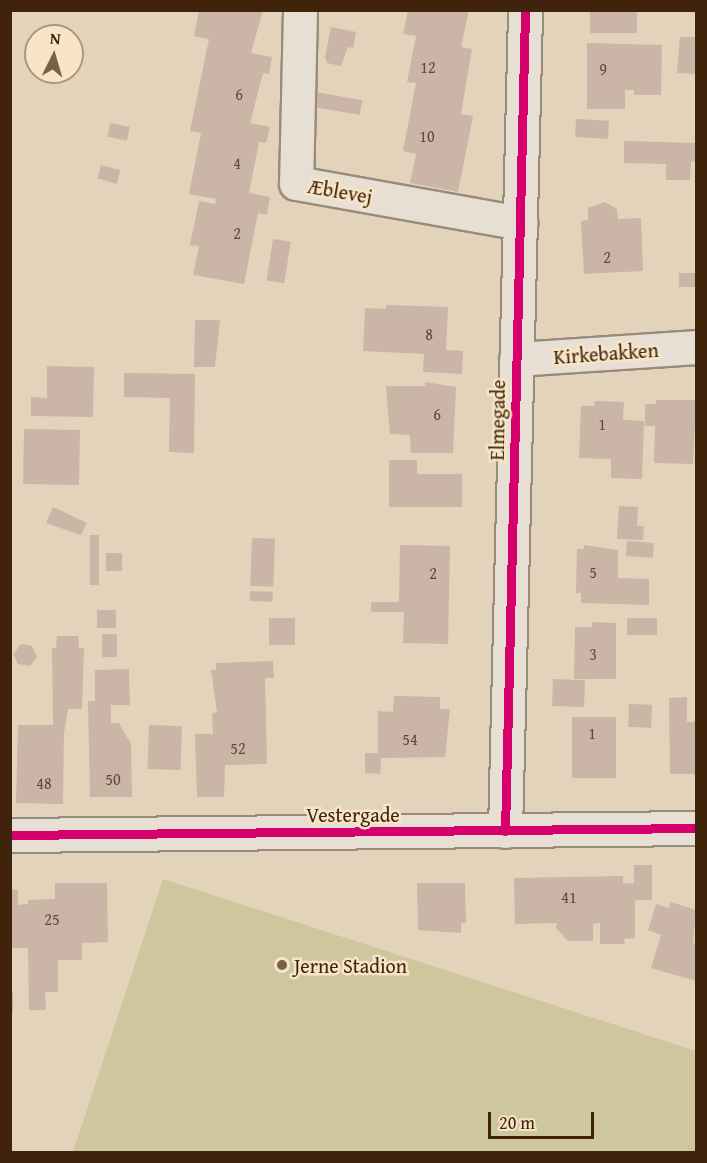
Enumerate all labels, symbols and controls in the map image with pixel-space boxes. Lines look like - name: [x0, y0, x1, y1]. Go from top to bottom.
- north arrow: [24, 24, 84, 84]
- text: N: [49, 26, 62, 50]
- house number: 12: [420, 57, 436, 77]
- house number: 9: [599, 59, 607, 79]
- house number: 6: [235, 84, 243, 104]
- house number: 10: [419, 126, 435, 146]
- house number: 4: [233, 153, 241, 173]
- street label: Æblevej: [306, 174, 374, 208]
- house number: 2: [233, 223, 241, 243]
- house number: 2: [603, 247, 611, 267]
- house number: 8: [425, 324, 433, 344]
- street label: Kirkebakken: [553, 337, 659, 369]
- street label: Elmegade: [484, 379, 510, 461]
- house number: 6: [433, 404, 441, 424]
- house number: 1: [598, 414, 606, 434]
- house number: 5: [589, 562, 597, 582]
- house number: 2: [429, 563, 437, 583]
- house number: 3: [589, 644, 597, 664]
- house number: 1: [588, 723, 596, 743]
- house number: 54: [402, 729, 418, 749]
- house number: 52: [230, 738, 246, 758]
- house number: 50: [105, 769, 121, 789]
- house number: 48: [36, 773, 52, 793]
- street label: Vestergade: [306, 802, 400, 826]
- house number: 41: [561, 887, 577, 907]
- house number: 25: [44, 909, 60, 929]
- place label: Jerne Stadion: [294, 953, 407, 977]
- marker: Jerne Stadion: [275, 958, 289, 972]
- scale bar: [491, 1100, 598, 1138]
- text: 20 m: [499, 1109, 535, 1136]

